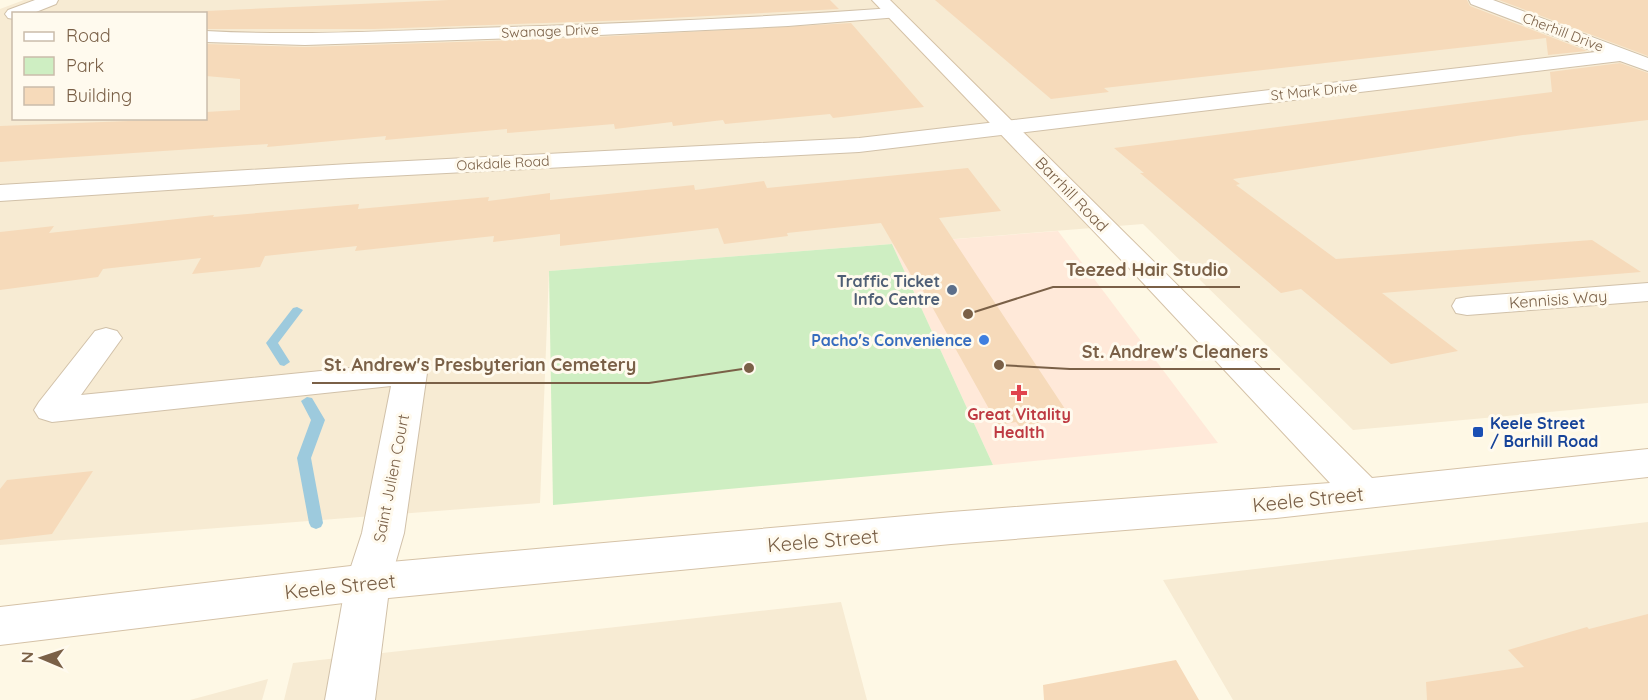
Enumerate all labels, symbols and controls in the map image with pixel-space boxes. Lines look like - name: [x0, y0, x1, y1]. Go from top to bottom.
- street label: Cherhill Drive: [1520, 8, 1606, 56]
- legend: [12, 12, 207, 120]
- street label: Swanage Drive: [501, 20, 599, 42]
- text: Road: [66, 24, 111, 47]
- text: Park: [66, 54, 104, 77]
- street label: St Mark Drive: [1270, 77, 1358, 104]
- text: Building: [66, 84, 132, 107]
- street label: Oakdale Road: [456, 152, 550, 174]
- street label: Barrhill Road: [1031, 152, 1113, 236]
- callout: Teezed Hair Studio: [1053, 251, 1240, 287]
- text: Teezed Hair Studio: [1066, 258, 1228, 281]
- place label: Traffic Ticket Info Centre: [837, 271, 940, 309]
- marker: Traffic Ticket Info Centre: [945, 283, 959, 297]
- street label: Kennisis Way: [1508, 286, 1608, 312]
- place label: Pacho's Convenience: [811, 330, 972, 350]
- marker: Pacho's Convenience: [977, 333, 991, 347]
- callout: St. Andrew's Cleaners: [1070, 333, 1280, 369]
- text: St. Andrew's Cleaners: [1082, 340, 1268, 363]
- callout: St. Andrew's Presbyterian Cemetery: [312, 347, 649, 383]
- text: St. Andrew's Presbyterian Cemetery: [324, 353, 636, 376]
- marker: Great Vitality Health: [1010, 384, 1028, 402]
- place label: Great Vitality Health: [967, 404, 1071, 442]
- street label: Saint Julien Court: [369, 412, 413, 544]
- place label: Keele Street / Barhill Road: [1490, 413, 1598, 451]
- marker: Keele Street / Barhill Road: [1471, 425, 1485, 439]
- street label: Keele Street: [1251, 481, 1365, 517]
- street label: Keele Street: [766, 523, 880, 557]
- street label: Keele Street: [283, 568, 397, 604]
- north arrow: [12, 628, 72, 688]
- text: N: [17, 651, 37, 664]

